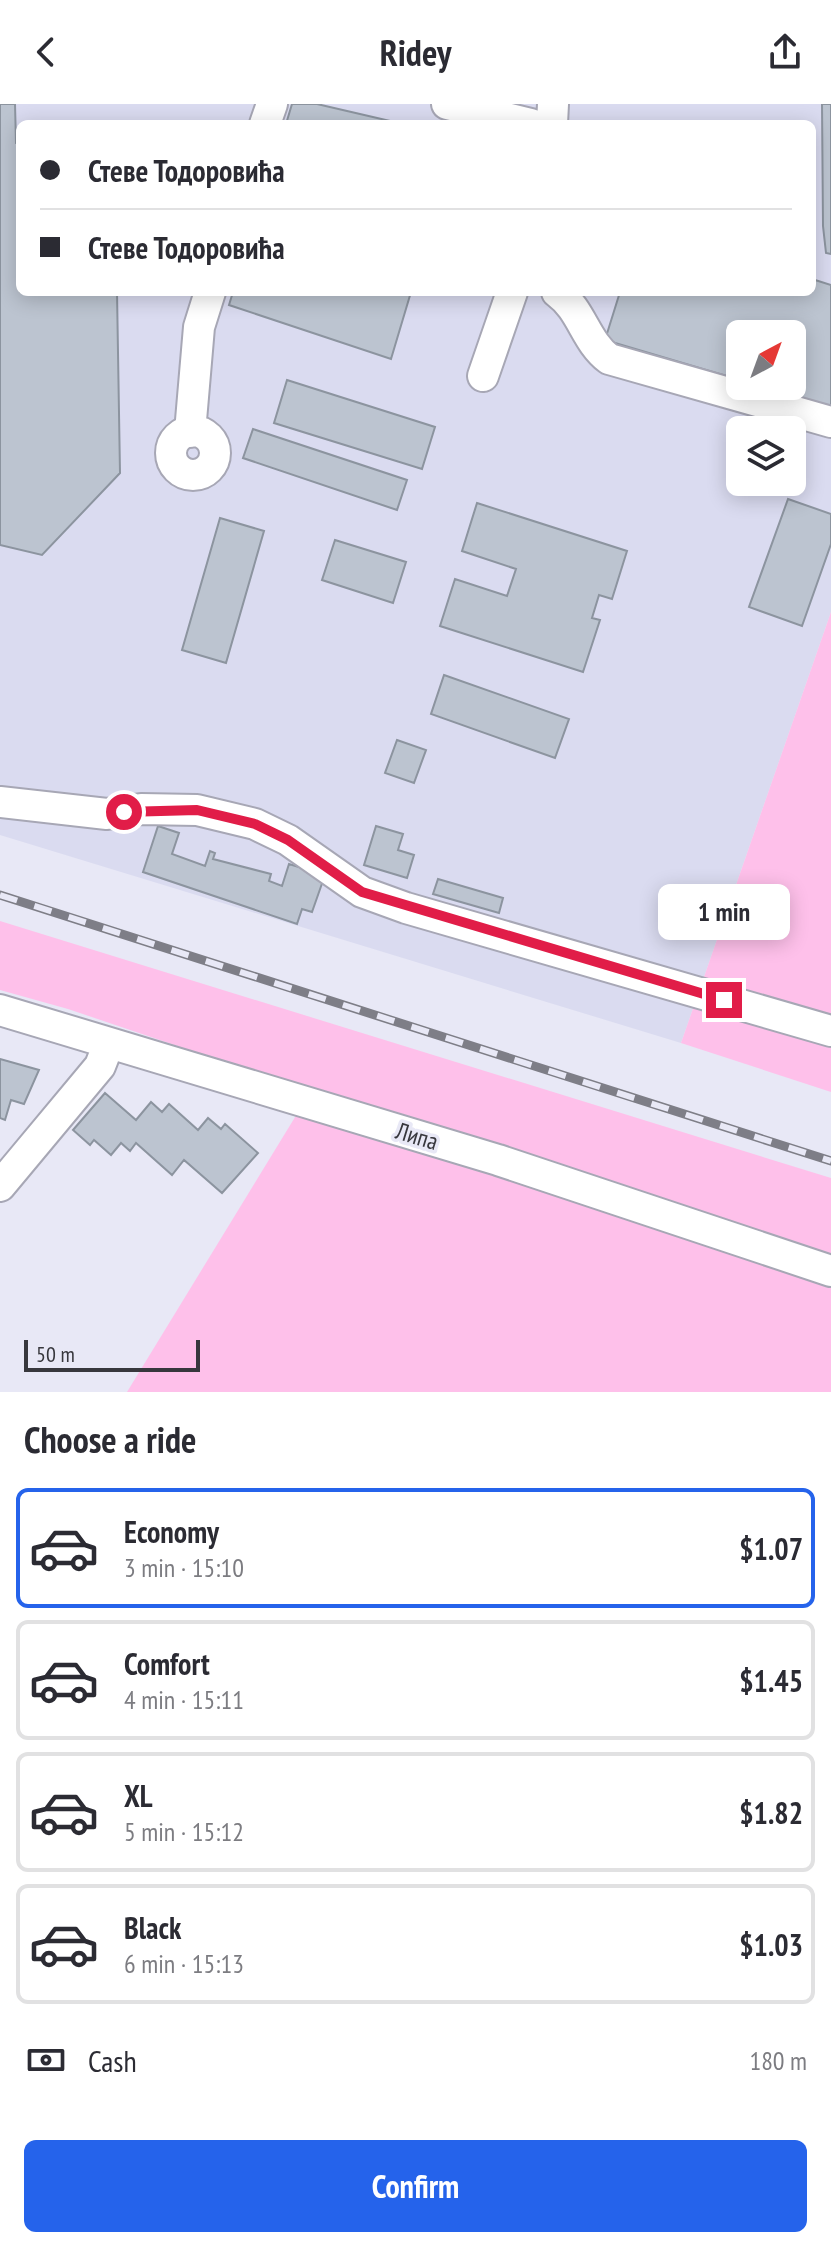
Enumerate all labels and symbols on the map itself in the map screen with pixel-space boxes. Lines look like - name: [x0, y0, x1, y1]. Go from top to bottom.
- north arrow: [726, 320, 806, 400]
- route start: [106, 794, 142, 830]
- callout: 1 min: [658, 884, 790, 940]
- route end: [706, 982, 742, 1018]
- street label: Липа: [391, 1115, 442, 1157]
- scale bar: [24, 1336, 200, 1372]

